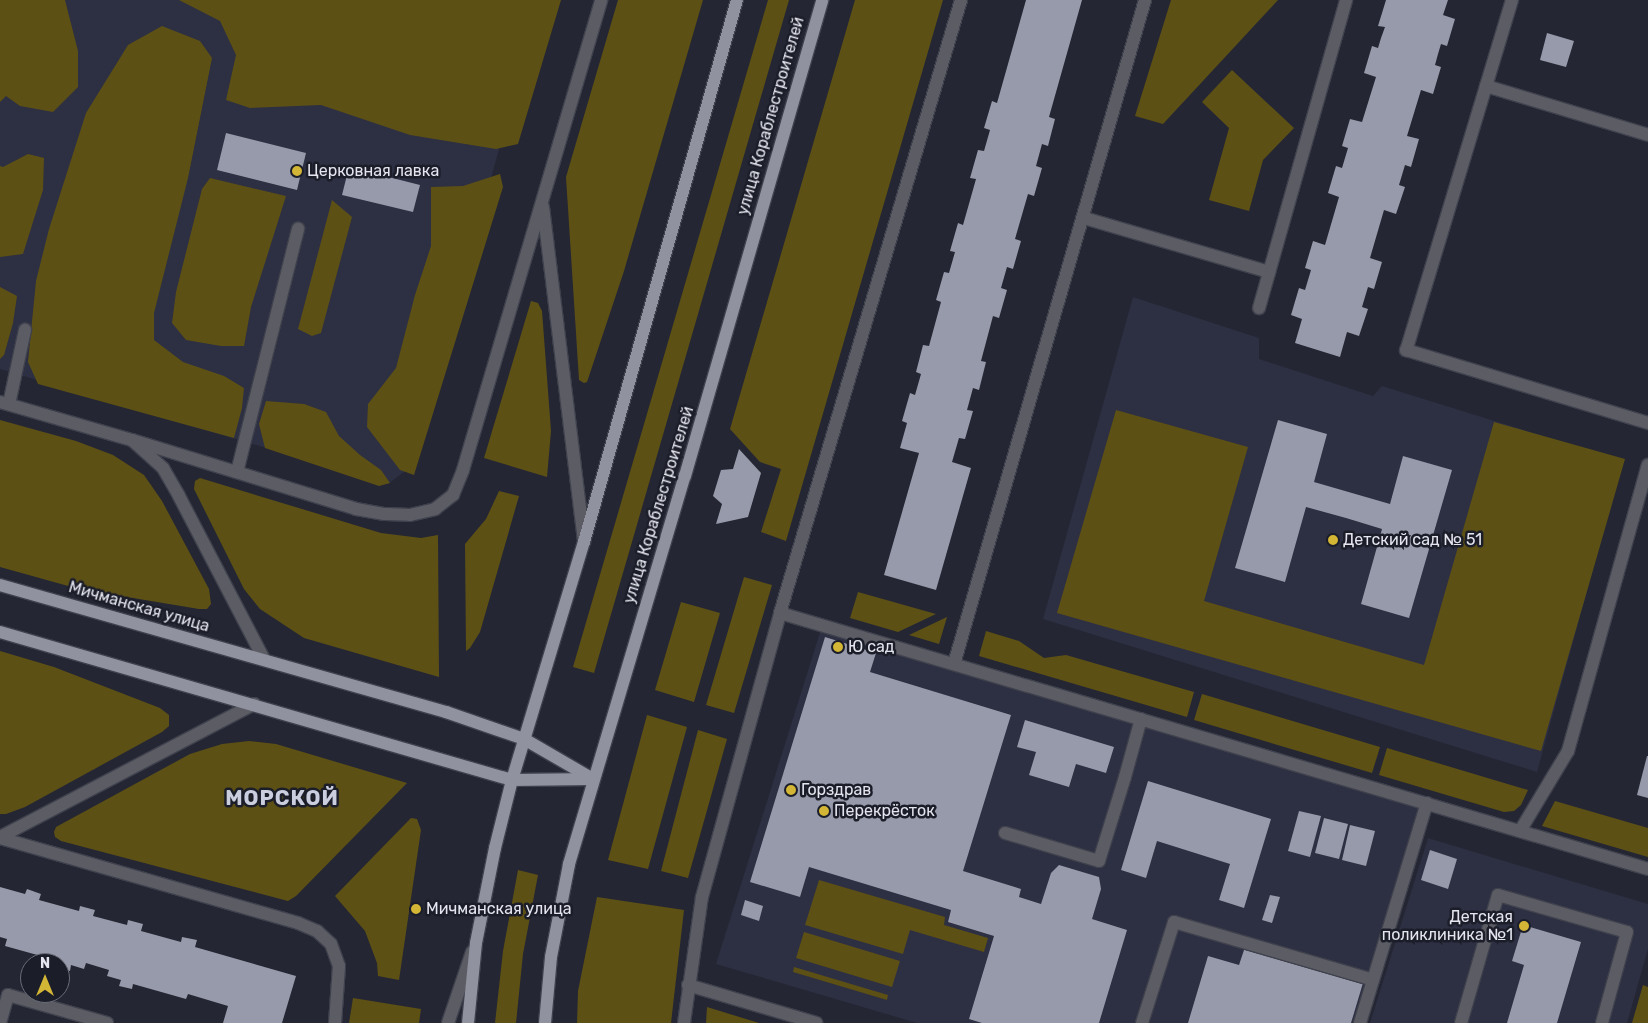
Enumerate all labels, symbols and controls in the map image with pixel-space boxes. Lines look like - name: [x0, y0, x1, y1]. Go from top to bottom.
- street label: улица Кораблестроителей: [733, 15, 809, 217]
- place label: Церковная лавка: [307, 161, 439, 181]
- marker: Церковная лавка: [291, 165, 303, 177]
- street label: улица Кораблестроителей: [620, 404, 698, 606]
- place label: Детский сад № 51: [1343, 530, 1482, 550]
- marker: Детский сад № 51: [1327, 534, 1339, 546]
- street label: Мичманская улица: [66, 578, 212, 636]
- place label: Ю сад: [848, 637, 894, 657]
- marker: Ю сад: [832, 641, 844, 653]
- place label: Горздрав: [801, 780, 871, 800]
- marker: Горздрав: [785, 784, 797, 796]
- district label: МОРСКОЙ: [224, 785, 340, 811]
- place label: Перекрёсток: [834, 801, 935, 821]
- marker: Перекрёсток: [818, 805, 830, 817]
- place label: Мичманская улица: [426, 899, 572, 919]
- marker: Мичманская улица: [410, 903, 422, 915]
- place label: Детская поликлиника №1: [1382, 907, 1513, 945]
- marker: Детская поликлиника №1: [1517, 919, 1531, 933]
- north arrow: [20, 953, 70, 1003]
- text: N: [40, 955, 50, 972]

